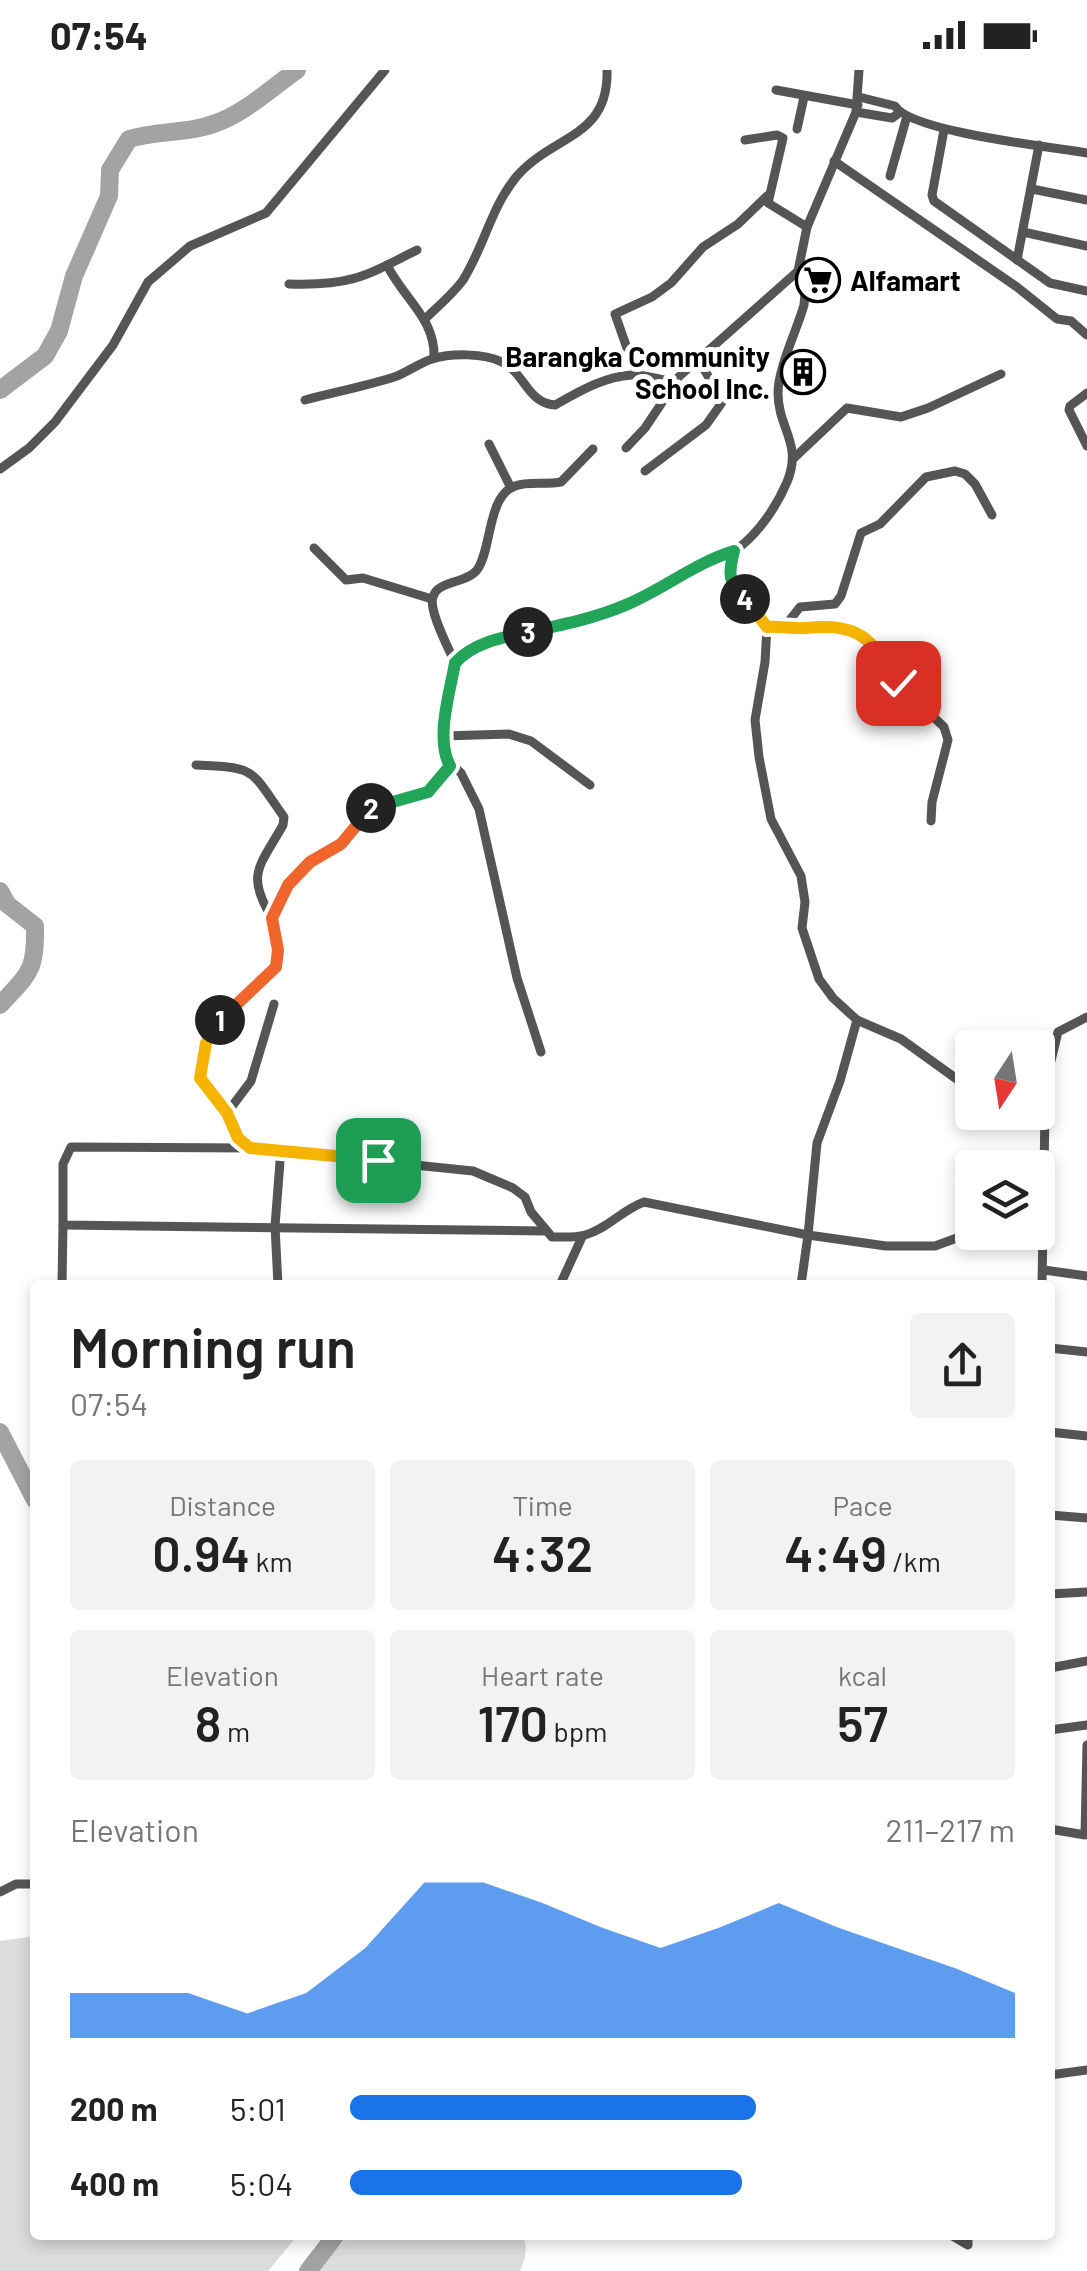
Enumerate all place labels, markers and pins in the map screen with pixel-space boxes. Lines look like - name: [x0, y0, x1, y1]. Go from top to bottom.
- supermarket icon: Alfamart: [795, 257, 841, 303]
- place label: Alfamart: [850, 263, 961, 297]
- place label: Barangka Community School Inc.: [505, 339, 770, 405]
- building icon: Barangka Community School Inc.: [780, 349, 826, 395]
- pin: 4: [720, 574, 770, 624]
- pin: 3: [503, 607, 553, 657]
- pin: [856, 641, 941, 726]
- pin: 2: [346, 783, 396, 833]
- pin: 1: [195, 995, 245, 1045]
- pin: [336, 1118, 421, 1203]

